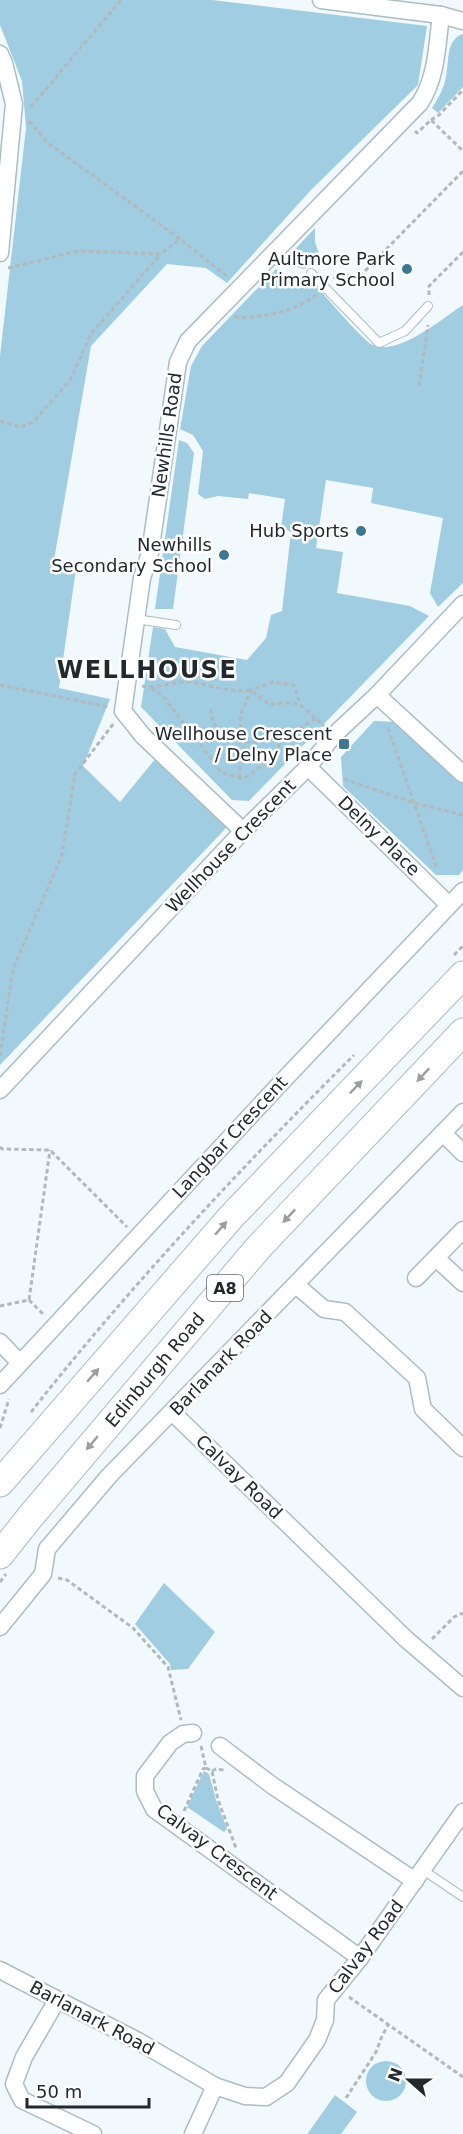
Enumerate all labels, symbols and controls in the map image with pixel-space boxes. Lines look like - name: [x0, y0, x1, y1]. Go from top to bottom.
- place label: Aultmore Park Primary School: [260, 248, 396, 290]
- marker: Aultmore Park Primary School: [400, 262, 414, 276]
- street label: Newhills Road: [147, 371, 186, 499]
- place label: Hub Sports: [249, 520, 349, 541]
- marker: Hub Sports: [354, 524, 368, 538]
- place label: Newhills Secondary School: [51, 534, 212, 576]
- marker: Newhills Secondary School: [217, 548, 231, 562]
- district label: WELLHOUSE: [57, 656, 237, 684]
- place label: Wellhouse Crescent / Delny Place: [155, 723, 332, 765]
- marker: Wellhouse Crescent / Delny Place: [337, 737, 351, 751]
- street label: Wellhouse Crescent: [162, 775, 300, 917]
- street label: Delny Place: [334, 791, 425, 880]
- one-way arrow: [416, 1067, 430, 1082]
- street label: Langbar Crescent: [168, 1071, 292, 1202]
- one-way arrow: [348, 1080, 362, 1094]
- one-way arrow: [282, 1209, 296, 1223]
- one-way arrow: [214, 1221, 227, 1236]
- road number: A8: [207, 1275, 243, 1301]
- street label: Barlanark Road: [165, 1306, 276, 1420]
- street label: Edinburgh Road: [101, 1308, 209, 1431]
- one-way arrow: [86, 1368, 99, 1383]
- street label: Calvay Road: [192, 1430, 287, 1523]
- one-way arrow: [86, 1435, 99, 1450]
- street label: Calvay Crescent: [153, 1799, 282, 1904]
- street label: Calvay Road: [324, 1896, 408, 1998]
- street label: Barlanark Road: [26, 1976, 158, 2059]
- north arrow: [379, 2050, 439, 2110]
- text: N: [384, 2065, 407, 2084]
- scale bar: [27, 2071, 148, 2109]
- text: 50 m: [36, 2081, 82, 2102]

